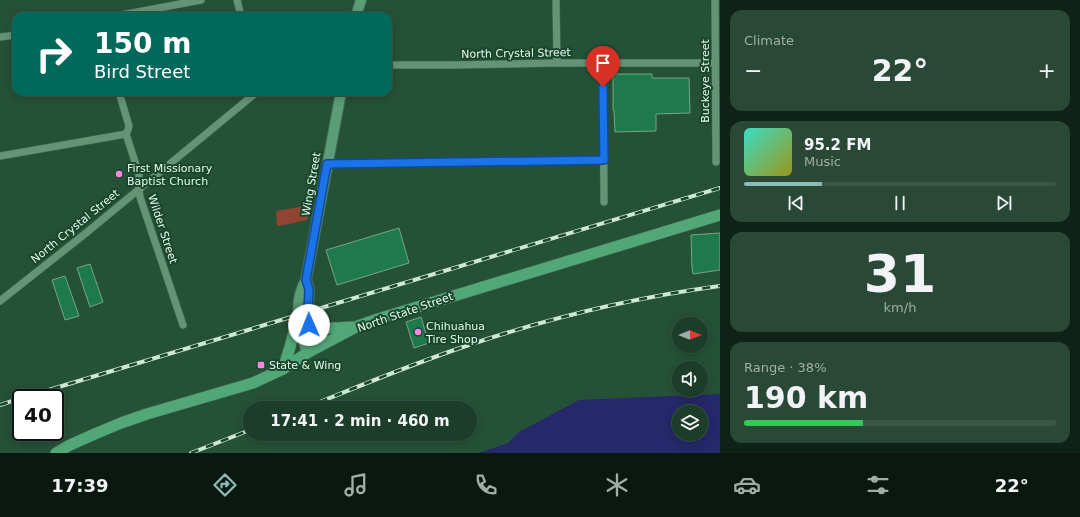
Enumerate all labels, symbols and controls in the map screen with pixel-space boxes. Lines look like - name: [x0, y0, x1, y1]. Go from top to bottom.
- text: 150 m: [94, 27, 191, 60]
- icon: right: [28, 28, 80, 80]
- text: Climate: [744, 33, 794, 48]
- street label: Buckeye Street: [699, 39, 712, 123]
- street label: North Crystal Street: [461, 46, 572, 61]
- pin: [586, 46, 620, 87]
- icon: arrive: [592, 52, 614, 74]
- text: 22°: [872, 53, 928, 88]
- text: −: [744, 58, 762, 83]
- text: +: [1038, 58, 1056, 83]
- text: Bird Street: [94, 61, 190, 82]
- text: 95.2 FM: [804, 136, 871, 154]
- street label: Wing Street: [299, 150, 324, 217]
- text: Music: [804, 154, 841, 169]
- place label: First Missionary Baptist Church: [127, 162, 213, 188]
- marker: First Missionary Baptist Church: [114, 169, 124, 179]
- street label: North Crystal Street: [29, 186, 123, 266]
- icon: previous: [785, 192, 807, 214]
- icon: pause: [889, 192, 911, 214]
- icon: next: [993, 192, 1015, 214]
- street label: Wilder Street: [145, 193, 180, 266]
- text: 31: [864, 244, 936, 304]
- street label: North State Street: [356, 290, 455, 335]
- text: km/h: [884, 300, 916, 315]
- position arrow: [288, 304, 330, 346]
- north arrow: [672, 317, 708, 353]
- map controls: [672, 317, 708, 441]
- place label: Chihuahua Tire Shop: [425, 320, 485, 346]
- marker: Chihuahua Tire Shop: [413, 327, 423, 337]
- place label: State & Wing: [269, 359, 341, 372]
- marker: State & Wing: [256, 360, 266, 370]
- text: Range · 38%: [744, 360, 827, 375]
- button: sound: [672, 361, 708, 397]
- text: 190 km: [744, 380, 868, 415]
- speed limit sign: 40: [12, 389, 64, 441]
- button: layers: [672, 405, 708, 441]
- text: 17:41 · 2 min · 460 m: [270, 412, 450, 430]
- icon: directions: [211, 471, 239, 499]
- icon: music: [342, 471, 370, 499]
- icon: phone: [472, 471, 500, 499]
- icon: climate: [603, 471, 631, 499]
- icon: car: [733, 471, 761, 499]
- icon: filters: [864, 471, 892, 499]
- text: 17:39: [51, 475, 109, 496]
- text: 22°: [995, 475, 1029, 496]

